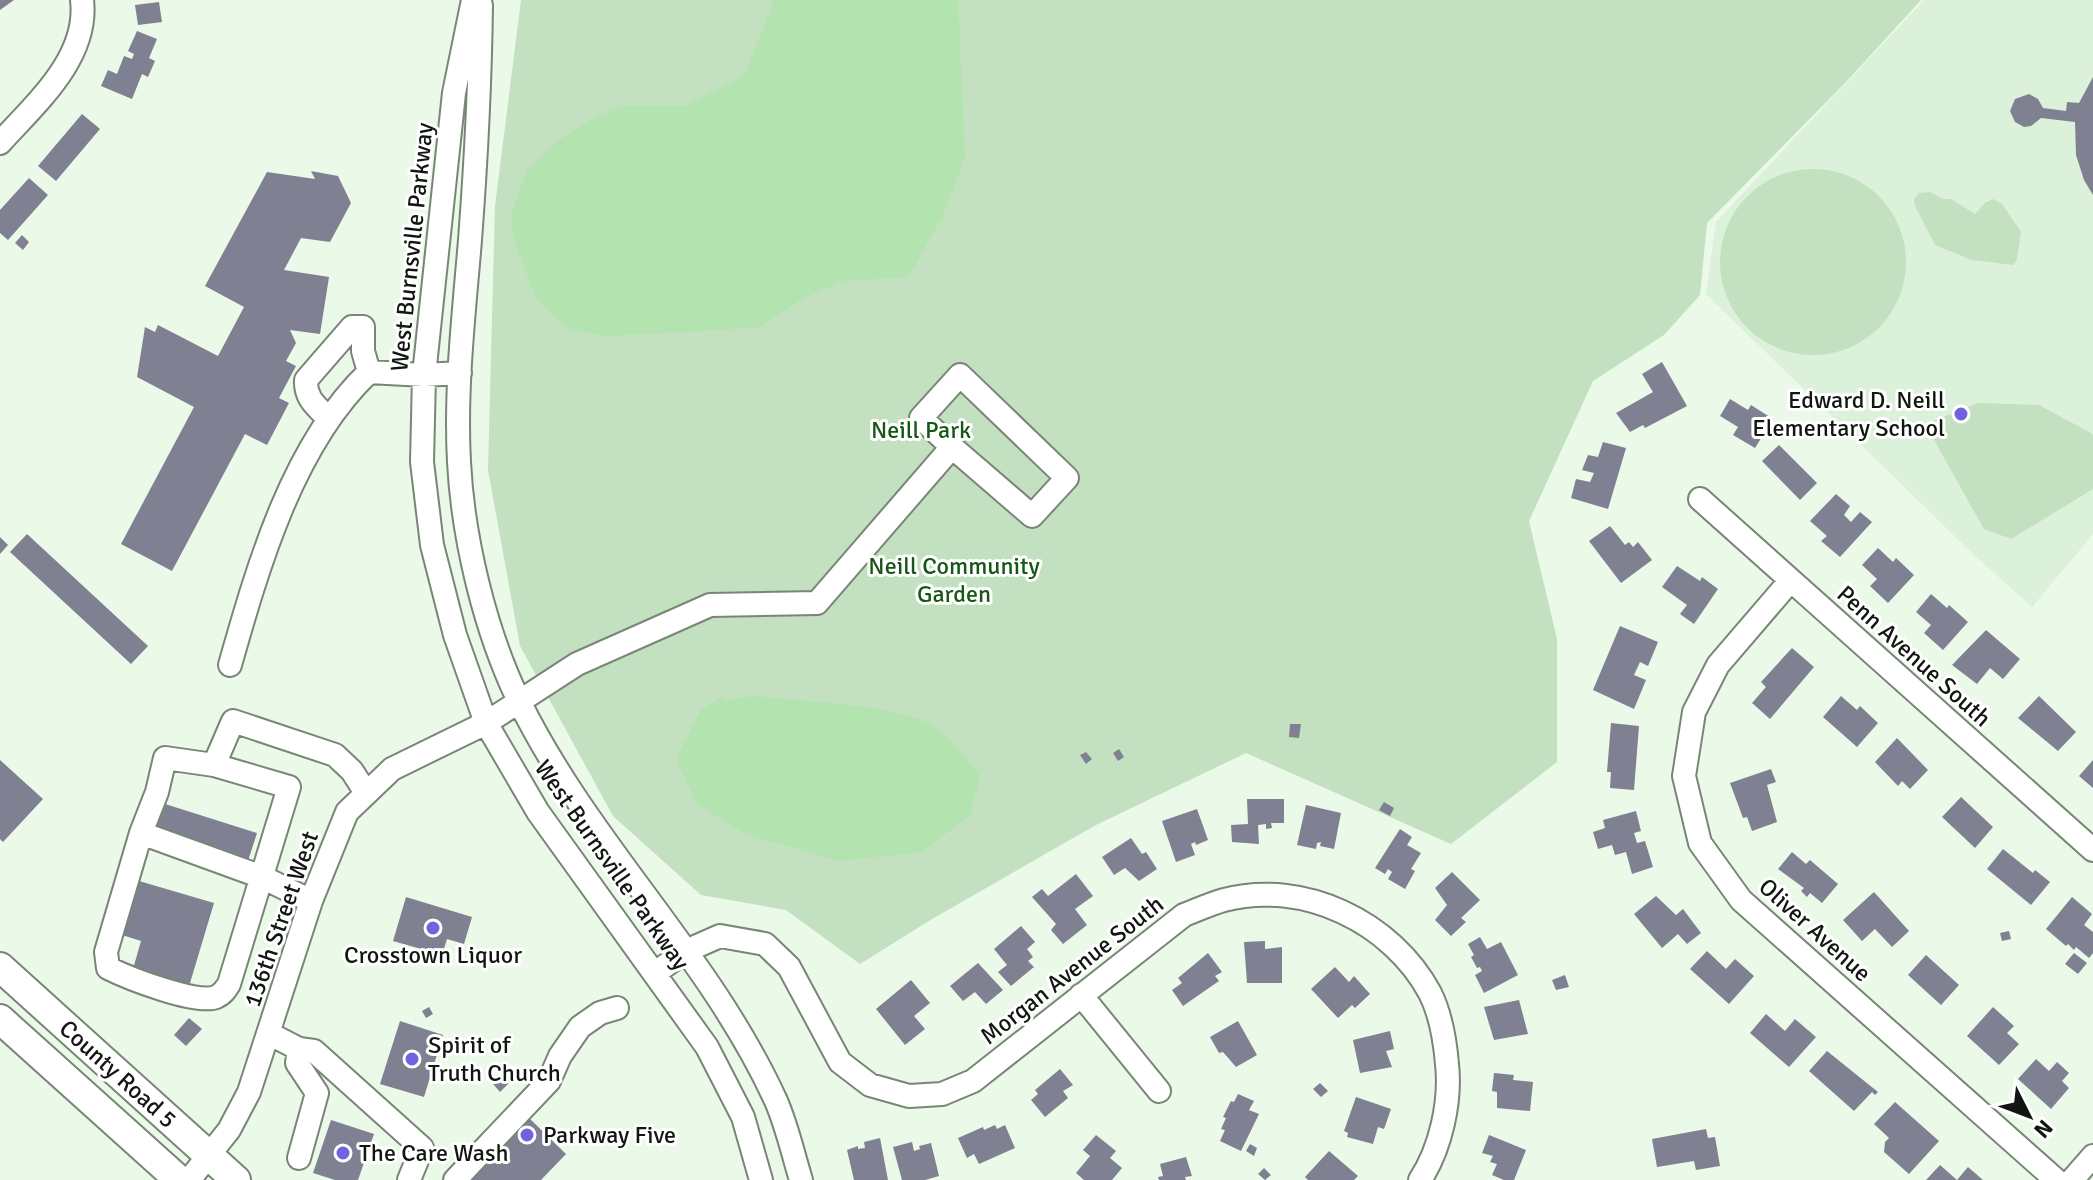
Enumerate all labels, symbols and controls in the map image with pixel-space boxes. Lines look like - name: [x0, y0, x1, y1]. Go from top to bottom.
- street label: West Burnsville Parkway: [384, 121, 440, 373]
- place label: Edward D. Neill Elementary School: [1752, 385, 1945, 443]
- marker: Edward D. Neill Elementary School: [1952, 405, 1970, 423]
- park label: Neill Park: [871, 415, 971, 445]
- park label: Neill Community Garden: [868, 551, 1040, 609]
- street label: Penn Avenue South: [1831, 579, 1997, 733]
- street label: West Burnsville Parkway: [528, 754, 696, 976]
- street label: 136th Street West: [237, 827, 325, 1011]
- street label: Oliver Avenue: [1753, 872, 1877, 988]
- street label: Morgan Avenue South: [974, 889, 1170, 1051]
- marker: Crosstown Liquor: [424, 919, 442, 937]
- place label: Crosstown Liquor: [344, 940, 522, 970]
- street label: County Road 5: [53, 1013, 183, 1135]
- place label: Spirit of Truth Church: [428, 1030, 561, 1088]
- marker: Spirit of Truth Church: [403, 1050, 421, 1068]
- north arrow: [1989, 1076, 2069, 1156]
- text: N: [2028, 1114, 2059, 1144]
- place label: Parkway Five: [543, 1120, 676, 1150]
- marker: Parkway Five: [518, 1126, 536, 1144]
- place label: The Care Wash: [359, 1138, 509, 1168]
- marker: The Care Wash: [334, 1144, 352, 1162]

